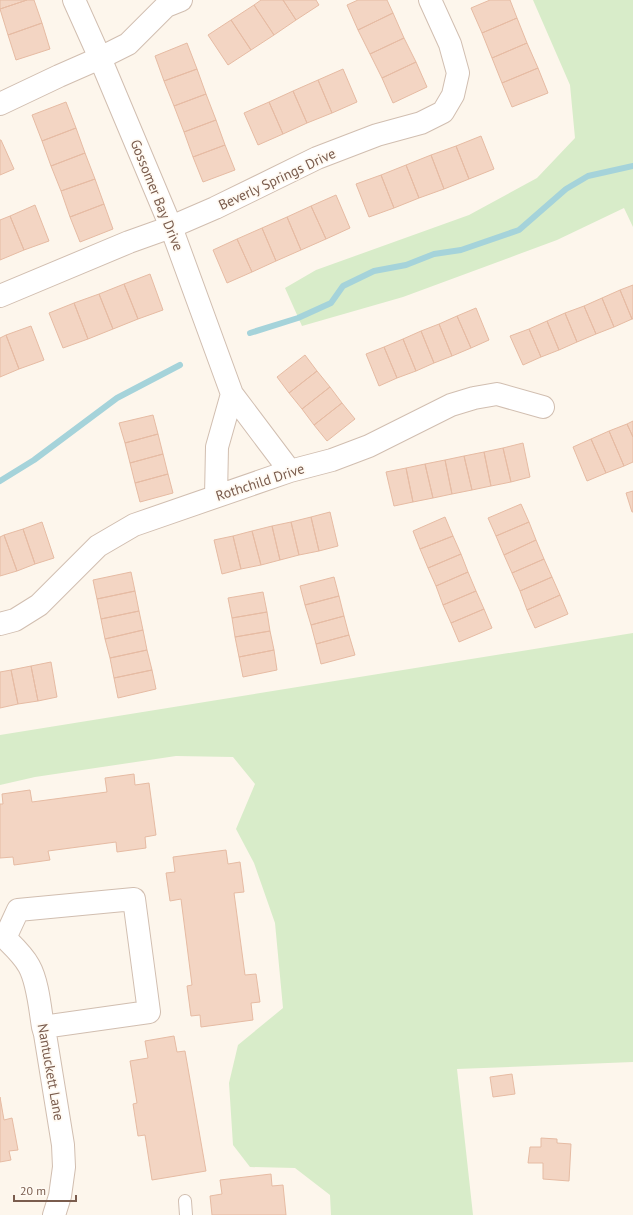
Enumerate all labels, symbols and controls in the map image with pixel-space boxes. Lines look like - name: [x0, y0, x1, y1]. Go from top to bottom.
- street label: Gossomer Bay Drive: [126, 137, 188, 253]
- street label: Beverly Springs Drive: [216, 144, 338, 214]
- street label: Rothchild Drive: [213, 459, 307, 505]
- street label: Nantuckett Lane: [34, 1022, 68, 1122]
- scale bar: [14, 1177, 76, 1203]
- text: 20 m: [20, 1183, 46, 1198]

